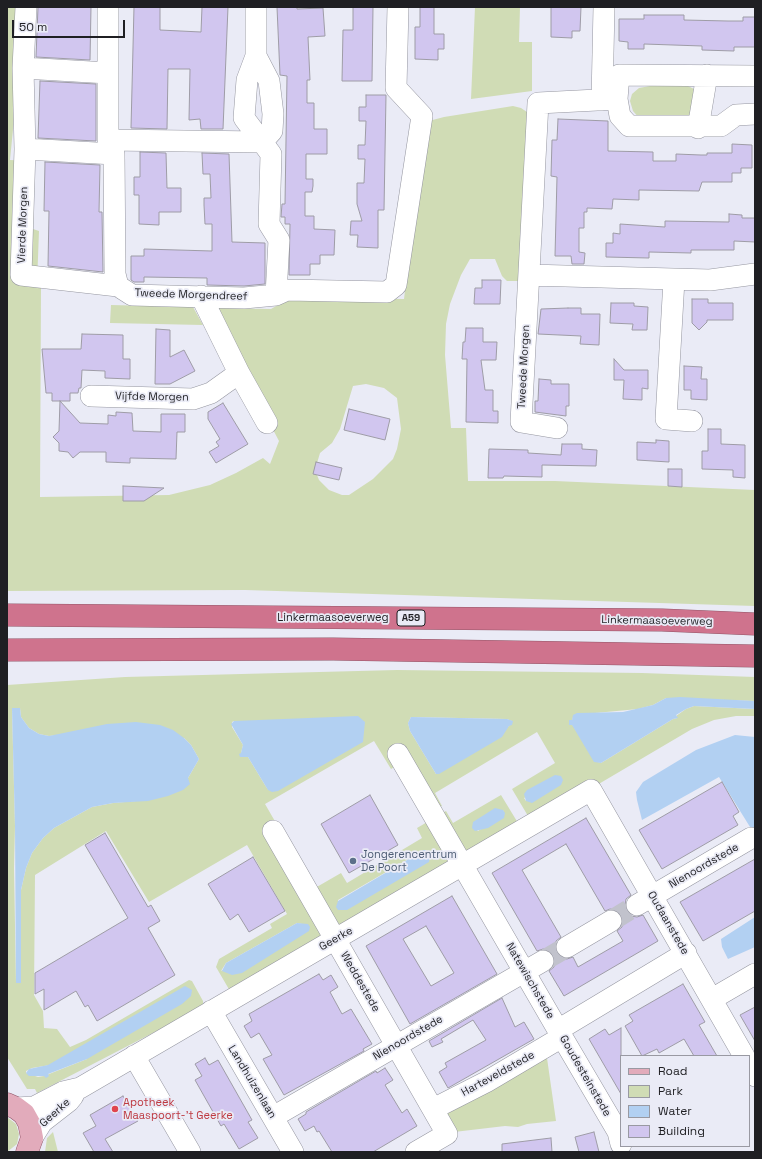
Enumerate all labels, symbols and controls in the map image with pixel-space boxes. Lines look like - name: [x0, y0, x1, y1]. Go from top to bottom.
- scale bar: [14, 12, 127, 38]
- text: 50 m: [19, 19, 47, 35]
- street label: Vierde Morgen: [15, 186, 31, 264]
- street label: Tweede Morgendreef: [134, 286, 248, 304]
- street label: Tweede Morgen: [515, 325, 533, 409]
- street label: Vijfde Morgen: [115, 390, 189, 404]
- road number: A59: [397, 610, 425, 626]
- street label: Linkermaasoeverweg: [277, 611, 389, 625]
- street label: Linkermaasoeverweg: [601, 613, 713, 629]
- street label: Nienoordstede: [667, 841, 741, 891]
- place label: Jongerencentrum De Poort: [361, 848, 457, 874]
- marker: Jongerencentrum De Poort: [348, 856, 358, 866]
- street label: Oudaanstede: [644, 889, 692, 957]
- street label: Geerke: [317, 924, 355, 954]
- street label: Natewischstede: [503, 941, 557, 1021]
- street label: Weddestede: [337, 950, 383, 1014]
- street label: Nienoordstede: [371, 1013, 445, 1063]
- street label: Goudesteinstede: [556, 1033, 614, 1119]
- street label: Landhuizenlaan: [225, 1043, 279, 1121]
- street label: Harteveldstede: [459, 1048, 537, 1100]
- legend: [620, 1055, 750, 1147]
- text: Road: [658, 1063, 687, 1079]
- text: Park: [658, 1083, 683, 1099]
- street label: Geerke: [37, 1096, 73, 1130]
- place label: Apotheek Maaspoort-'t Geerke: [123, 1096, 233, 1122]
- text: Water: [658, 1103, 692, 1119]
- marker: Apotheek Maaspoort-'t Geerke: [110, 1104, 120, 1114]
- text: Building: [658, 1123, 705, 1139]

